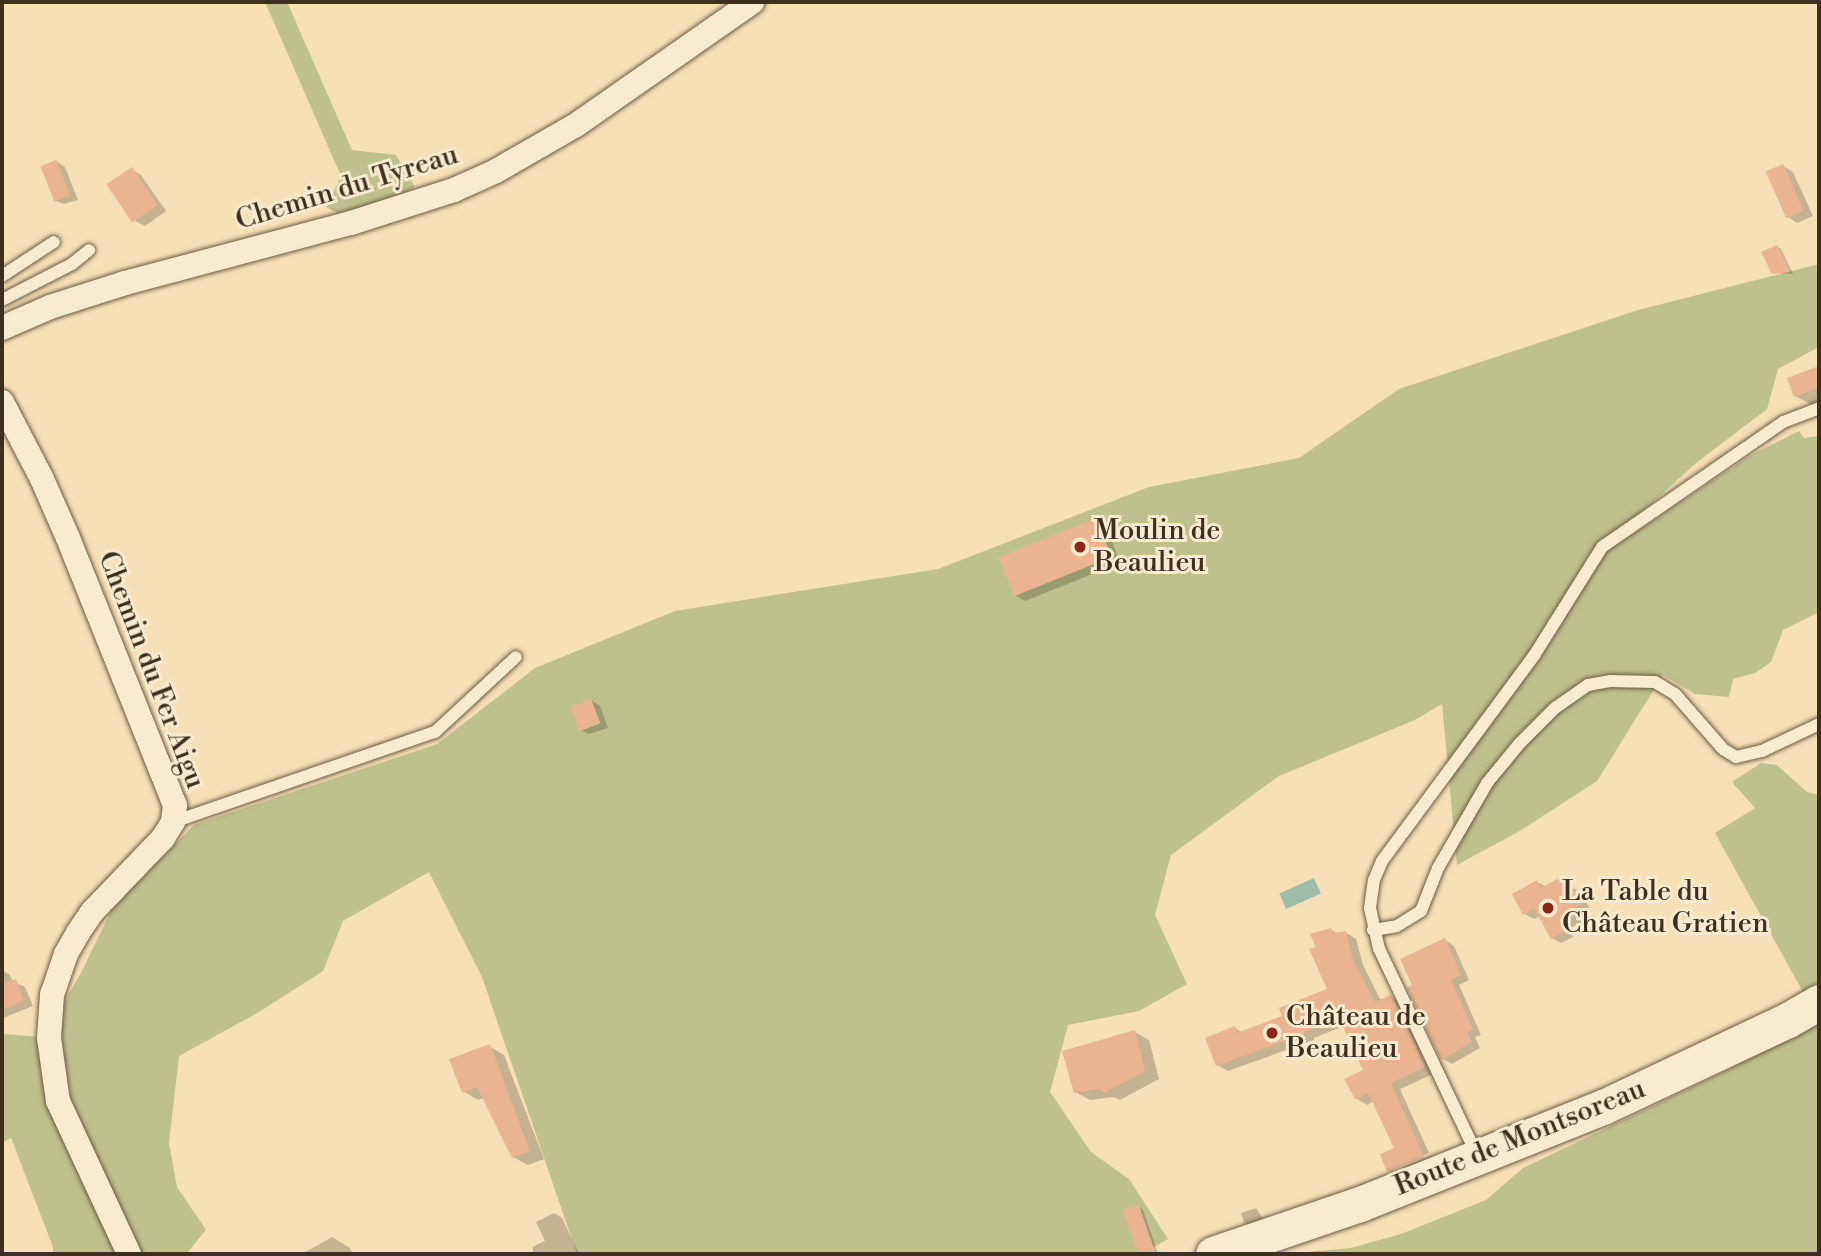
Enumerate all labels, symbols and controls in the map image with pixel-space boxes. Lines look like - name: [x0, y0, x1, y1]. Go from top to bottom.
- street label: Chemin du Tyreau: [232, 138, 462, 238]
- place label: Moulin de Beaulieu: [1094, 514, 1220, 580]
- marker: Moulin de Beaulieu: [1072, 539, 1088, 555]
- street label: Chemin du Fer Aigu: [90, 547, 212, 793]
- place label: La Table du Château Gratien: [1562, 875, 1769, 941]
- marker: La Table du Château Gratien: [1540, 900, 1556, 916]
- place label: Château de Beaulieu: [1286, 1000, 1426, 1066]
- marker: Château de Beaulieu: [1264, 1025, 1280, 1041]
- street label: Route de Montsoreau: [1390, 1072, 1650, 1204]

